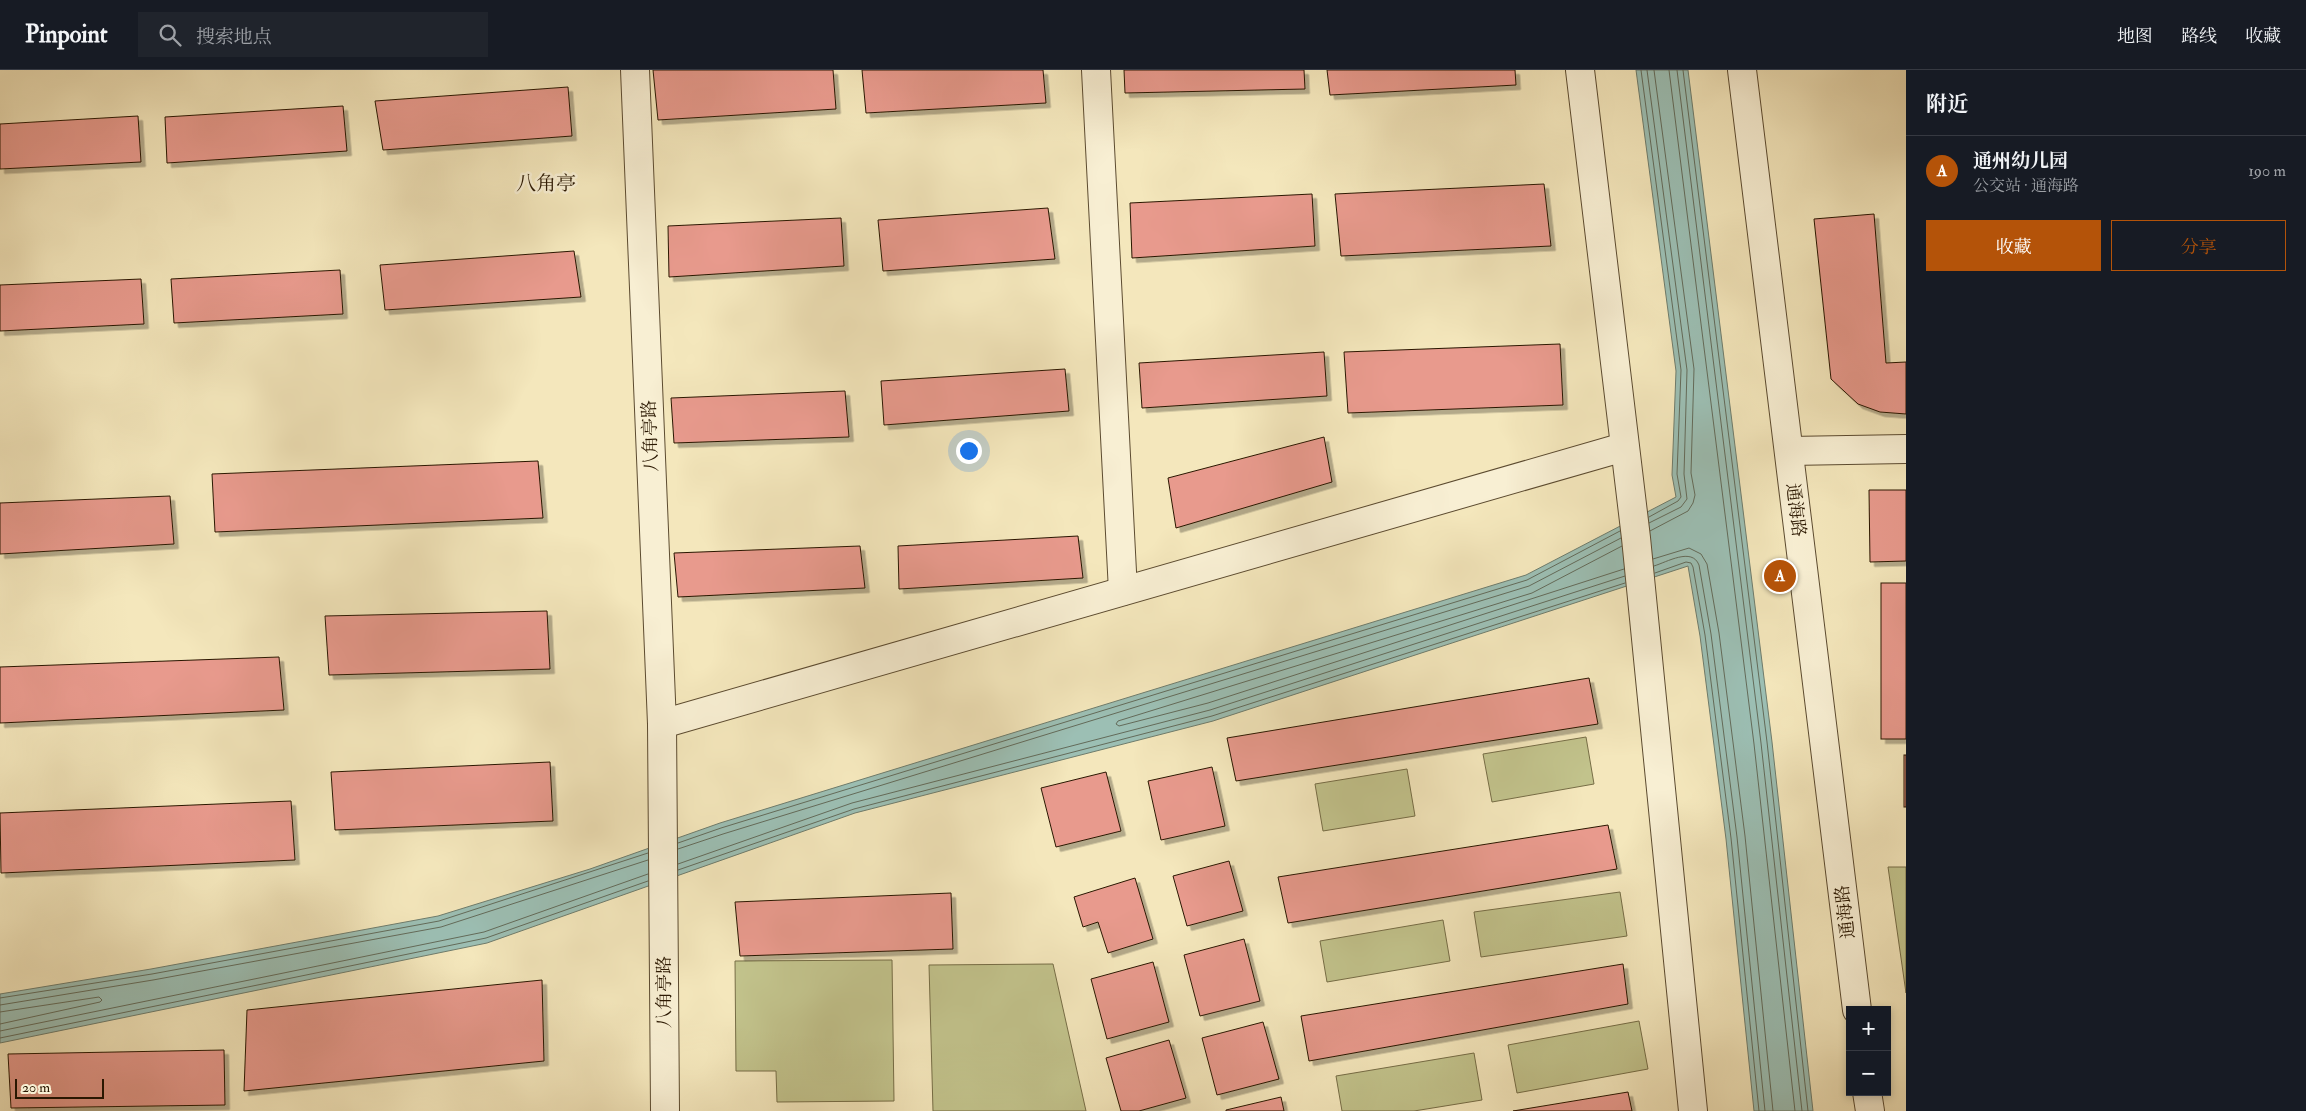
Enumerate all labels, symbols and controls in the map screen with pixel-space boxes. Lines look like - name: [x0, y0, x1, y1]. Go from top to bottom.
- search box: [138, 12, 488, 57]
- text: Pinpoint: [25, 19, 108, 50]
- icon: search: [156, 21, 184, 49]
- text: 搜索地点: [196, 25, 272, 49]
- text: 地图: [2117, 25, 2153, 48]
- text: 路线: [2181, 25, 2217, 48]
- text: 收藏: [2245, 25, 2281, 48]
- text: 附近: [1926, 91, 1968, 118]
- text: 通州幼儿园: [1973, 149, 2068, 173]
- text: A: [1937, 161, 1947, 181]
- text: 190 m: [2248, 161, 2286, 181]
- district label: 八角亭: [516, 171, 576, 196]
- text: 公交站 · 通海路: [1973, 176, 2079, 196]
- button: 收藏: [1926, 220, 2101, 271]
- button: 分享: [2111, 220, 2286, 271]
- street label: 八角亭路: [638, 400, 663, 472]
- your location: [956, 438, 982, 464]
- street label: 通海路: [1781, 482, 1810, 538]
- pin: A: [1764, 557, 1796, 595]
- street label: 通海路: [1831, 884, 1860, 940]
- street label: 八角亭路: [653, 956, 676, 1028]
- map controls: [1846, 1006, 1891, 1096]
- button: +: [1846, 1006, 1891, 1051]
- button: −: [1846, 1051, 1891, 1096]
- scale bar: [15, 1076, 104, 1099]
- text: 20 m: [22, 1079, 50, 1096]

